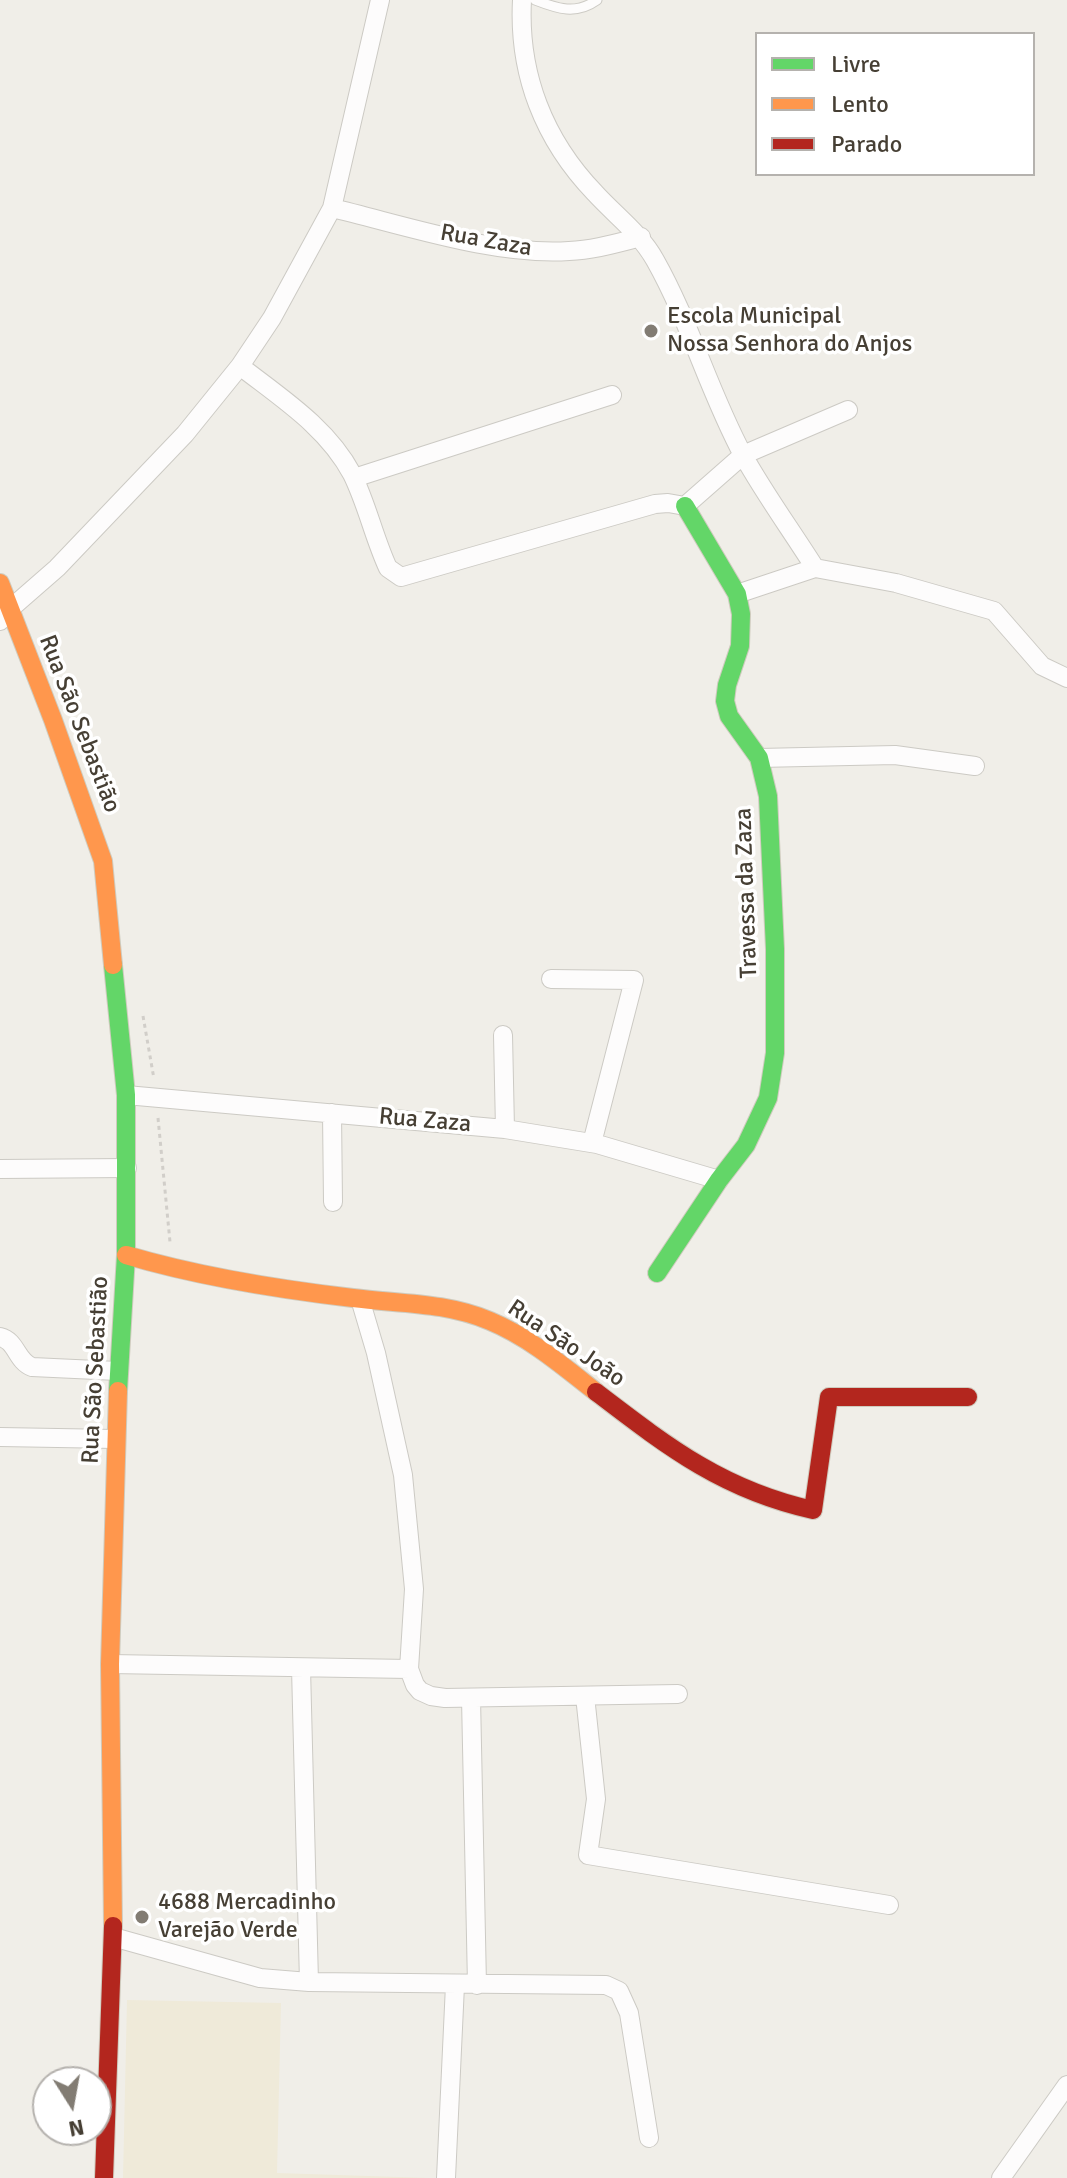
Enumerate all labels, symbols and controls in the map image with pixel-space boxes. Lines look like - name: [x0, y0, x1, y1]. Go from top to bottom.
- legend: [755, 32, 1035, 176]
- text: Livre: [831, 49, 881, 79]
- text: Lento: [831, 89, 889, 119]
- text: Parado: [831, 129, 902, 159]
- street label: Rua Zaza: [438, 219, 534, 263]
- place label: Escola Municipal Nossa Senhora do Anjos: [667, 303, 912, 359]
- marker: Escola Municipal Nossa Senhora do Anjos: [642, 322, 660, 340]
- street label: Rua São Sebastião: [32, 631, 126, 817]
- street label: Travessa da Zaza: [730, 807, 764, 979]
- street label: Rua Zaza: [378, 1103, 472, 1139]
- street label: Rua São Sebastião: [77, 1275, 115, 1465]
- street label: Rua São João: [502, 1294, 630, 1394]
- place label: 4688 Mercadinho Varejão Verde: [158, 1889, 336, 1945]
- marker: 4688 Mercadinho Varejão Verde: [133, 1908, 151, 1926]
- north arrow: [32, 2066, 112, 2146]
- text: N: [66, 2113, 86, 2143]

